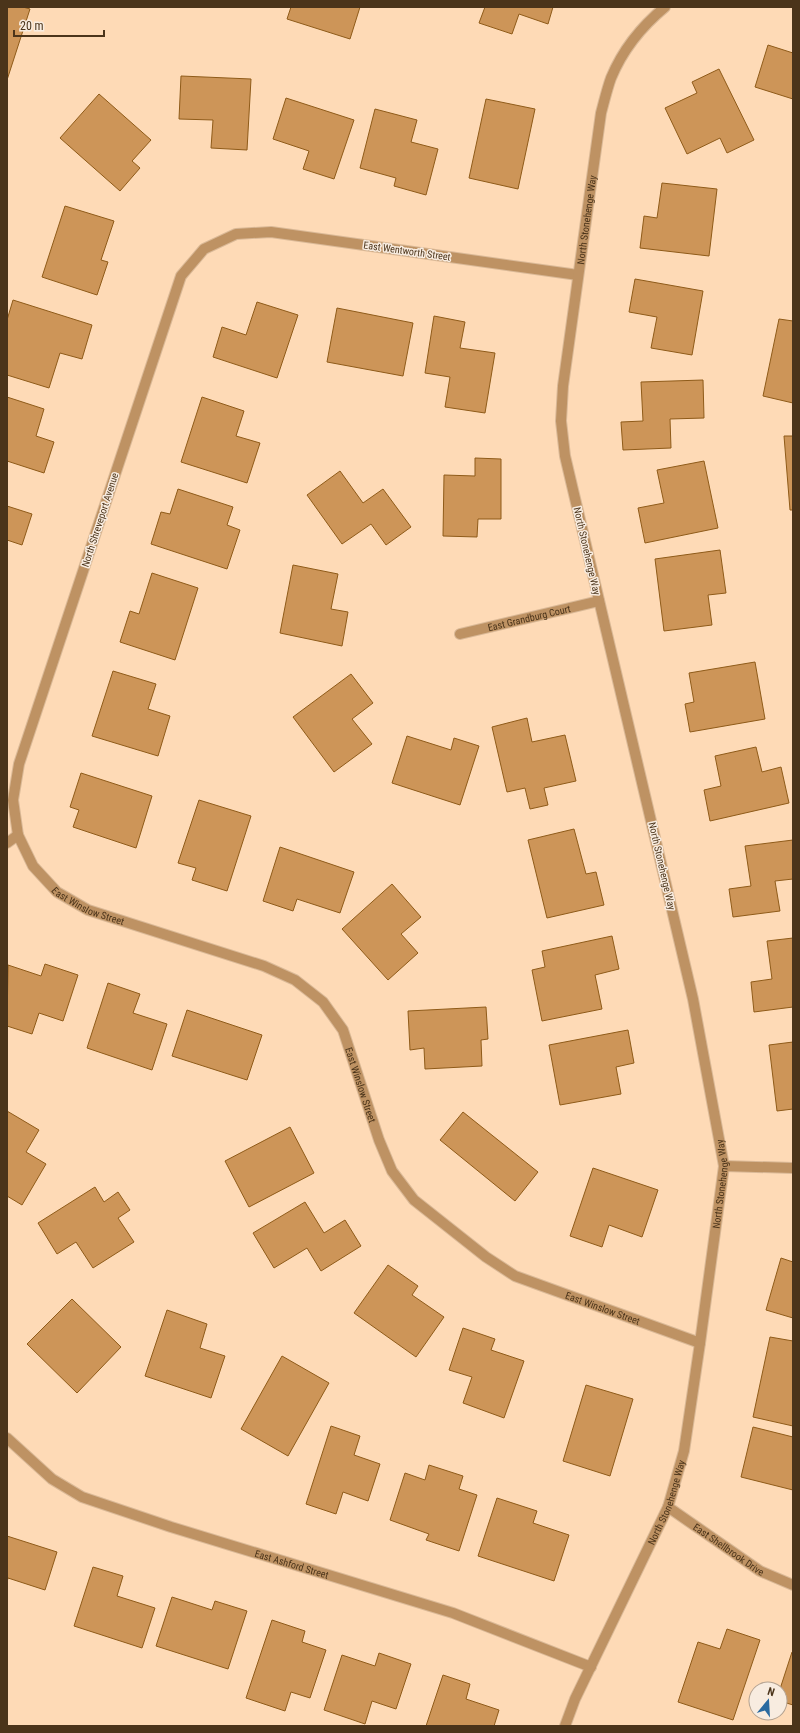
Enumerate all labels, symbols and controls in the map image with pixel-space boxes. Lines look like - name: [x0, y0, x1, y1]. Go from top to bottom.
- scale bar: [14, 12, 104, 38]
- text: 20 m: [20, 19, 44, 33]
- street label: North Stonehenge Way: [574, 175, 598, 265]
- street label: East Wentworth Street: [363, 239, 451, 263]
- street label: North Shreveport Avenue: [80, 471, 121, 568]
- street label: North Stonehenge Way: [572, 506, 602, 596]
- street label: East Grandburg Court: [487, 602, 572, 633]
- street label: North Stonehenge Way: [647, 821, 677, 911]
- street label: East Winslow Street: [50, 885, 126, 927]
- street label: East Winslow Street: [344, 1046, 378, 1124]
- street label: North Stonehenge Way: [710, 1139, 730, 1229]
- street label: East Winslow Street: [564, 1289, 642, 1326]
- street label: North Stonehenge Way: [645, 1459, 687, 1546]
- street label: East Shellbrook Drive: [691, 1521, 766, 1578]
- street label: East Ashford Street: [253, 1547, 330, 1580]
- north arrow: [748, 1681, 788, 1721]
- text: N: [766, 1685, 776, 1699]

